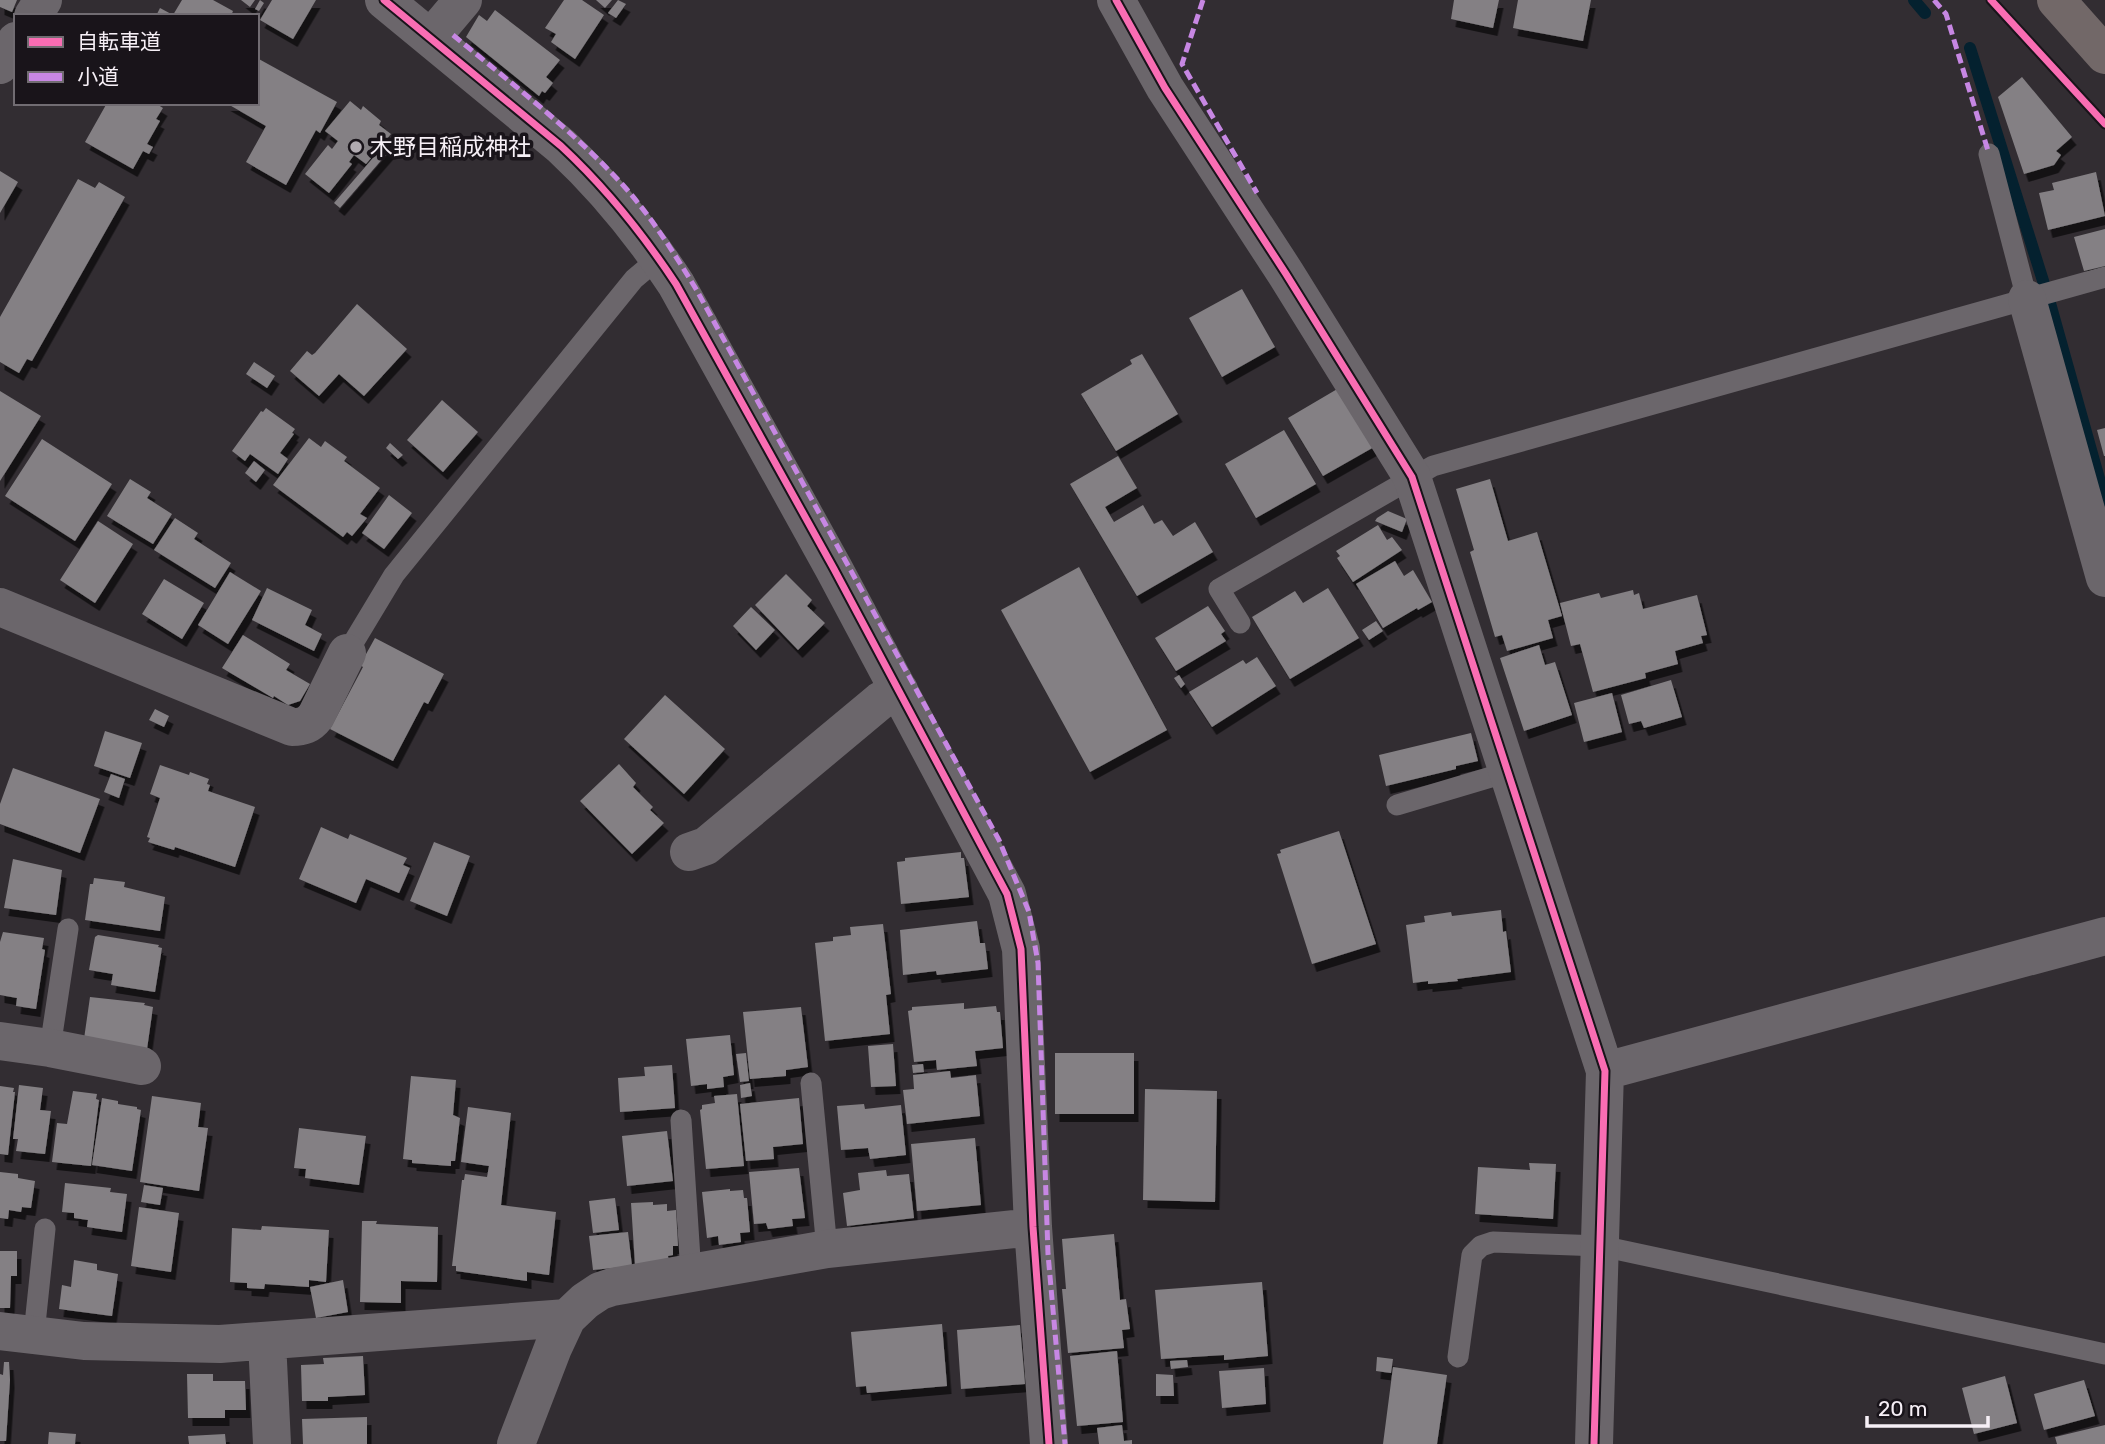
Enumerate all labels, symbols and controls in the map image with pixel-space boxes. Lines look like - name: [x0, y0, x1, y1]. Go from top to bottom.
- legend: [14, 14, 259, 105]
- text: 自転車道: [77, 29, 161, 54]
- text: 小道: [77, 64, 119, 89]
- place label: 木野目稲成神社: [370, 133, 531, 161]
- marker: 木野目稲成神社: [348, 139, 364, 155]
- scale bar: [1867, 1384, 1988, 1428]
- text: 20 m: [1878, 1396, 1927, 1421]

